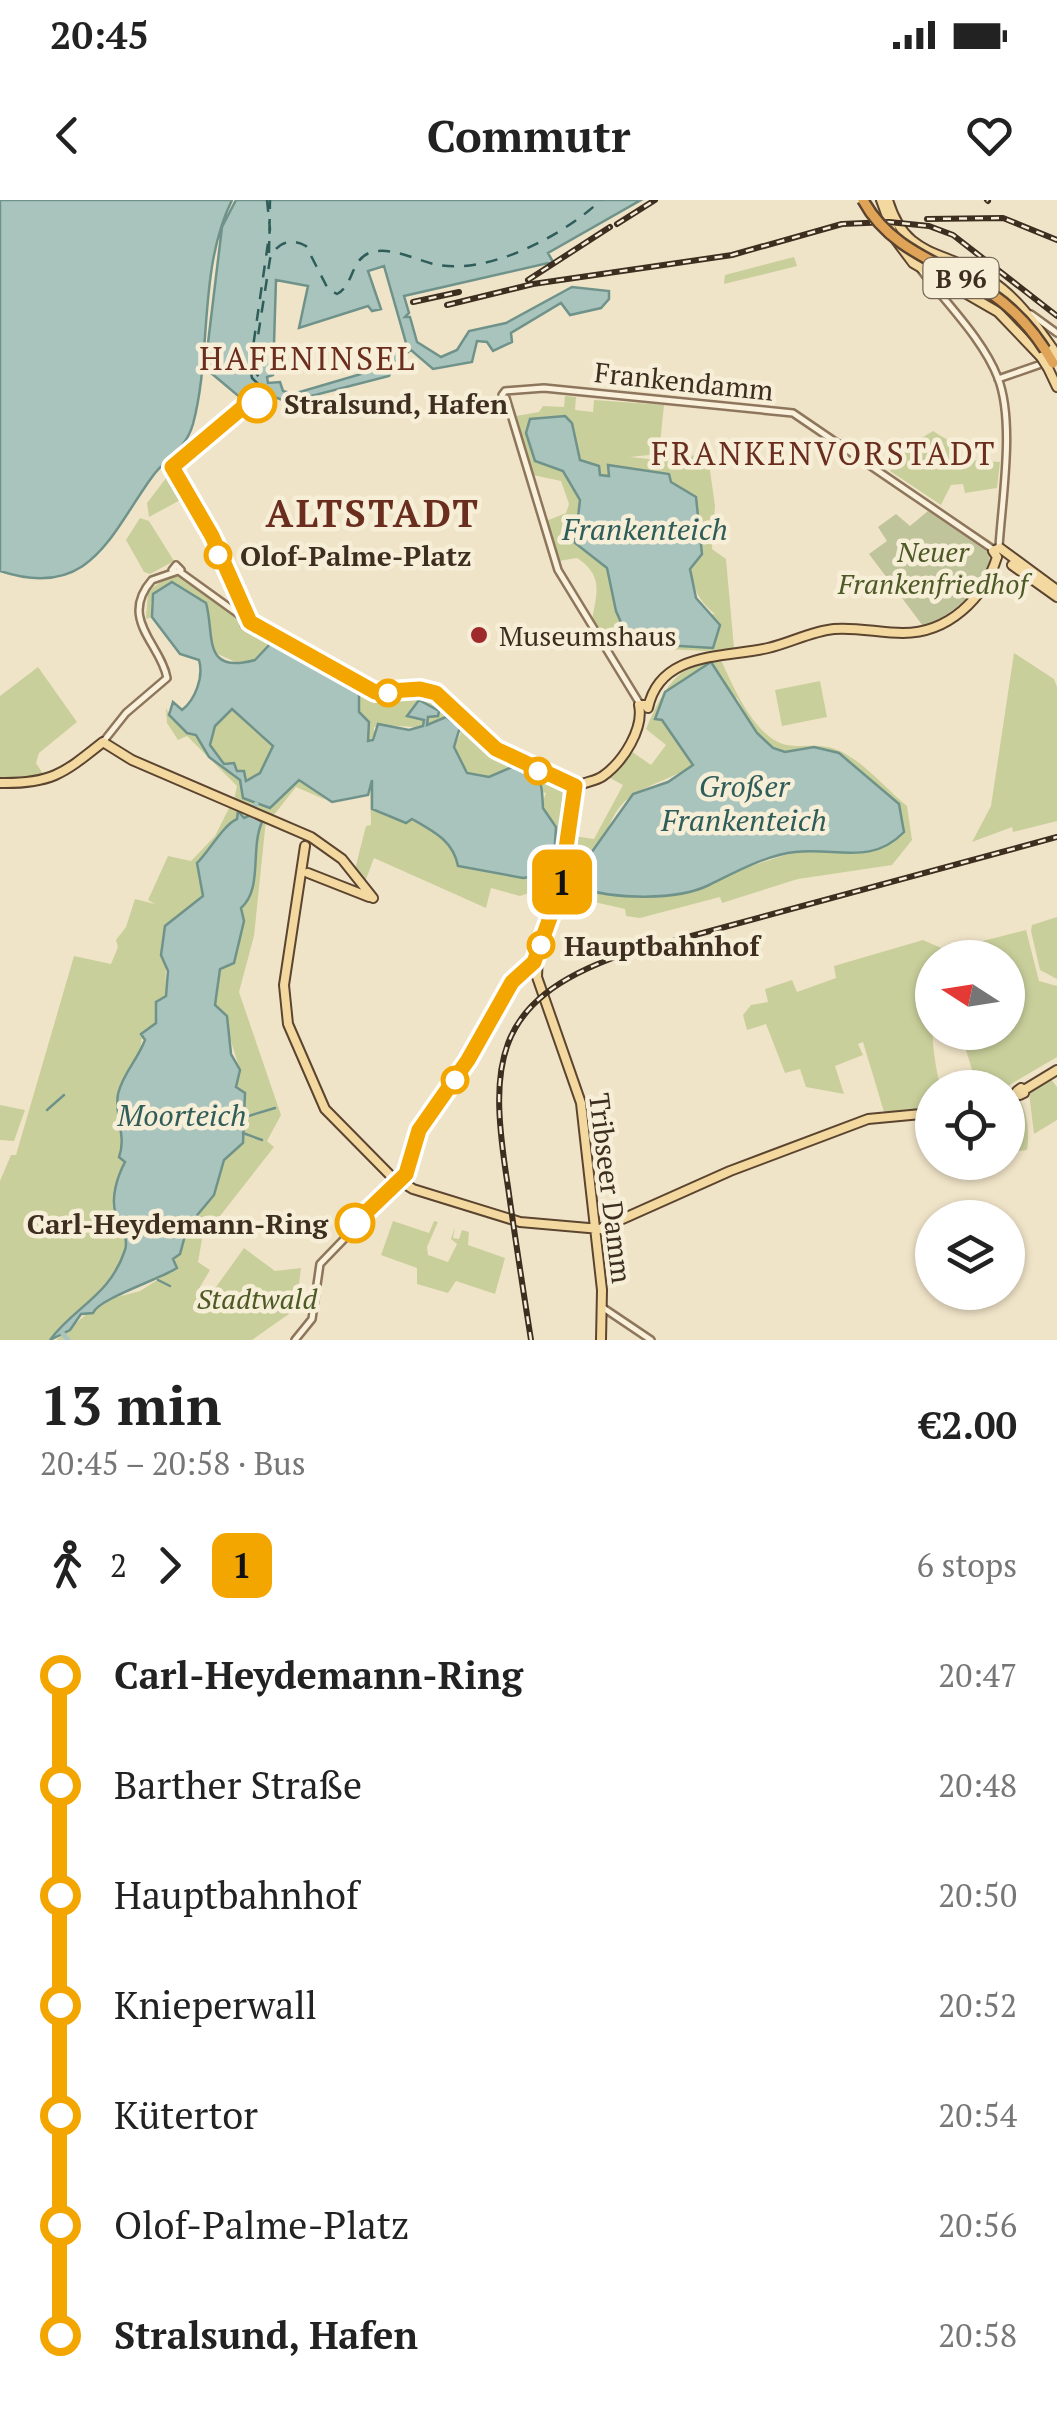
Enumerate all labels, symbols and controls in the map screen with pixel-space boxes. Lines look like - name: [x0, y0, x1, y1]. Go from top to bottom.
- text: 20:45: [50, 10, 149, 60]
- text: Commutr: [427, 105, 630, 165]
- icon: back: [40, 108, 95, 163]
- icon: heart: [962, 108, 1017, 163]
- road number: B 96: [924, 258, 998, 298]
- district label: HAFENINSEL: [199, 337, 417, 379]
- street label: Frankendamm: [593, 353, 775, 409]
- marker: Stralsund, Hafen: [238, 384, 276, 422]
- place label: Stralsund, Hafen: [284, 385, 508, 422]
- district label: FRANKENVORSTADT: [651, 432, 997, 474]
- district label: ALTSTADT: [266, 488, 480, 538]
- water label: Frankenteich: [561, 509, 728, 549]
- park label: Neuer Frankenfriedhof: [837, 533, 1033, 602]
- place label: Olof-Palme-Platz: [240, 537, 472, 574]
- marker: Olof-Palme-Platz: [205, 542, 231, 568]
- place label: Museumshaus: [499, 617, 677, 654]
- marker: Museumshaus: [468, 624, 490, 646]
- unlabelled marker: [375, 680, 401, 706]
- unlabelled marker: [525, 758, 551, 784]
- water label: Großer Frankenteich: [660, 766, 827, 840]
- line badge: 1: [530, 850, 594, 914]
- text: 1: [552, 859, 572, 905]
- place label: Hauptbahnhof: [564, 927, 762, 964]
- marker: Hauptbahnhof: [528, 932, 554, 958]
- north arrow: [915, 940, 1025, 1050]
- map controls: [915, 940, 1025, 1310]
- unlabelled marker: [442, 1067, 468, 1093]
- button: locate: [915, 1070, 1025, 1180]
- street label: Tribseer Damm: [581, 1091, 641, 1285]
- water label: Moorteich: [117, 1095, 246, 1135]
- button: layers: [915, 1200, 1025, 1310]
- marker: Carl-Heydemann-Ring: [336, 1204, 374, 1242]
- place label: Carl-Heydemann-Ring: [27, 1205, 329, 1242]
- park label: Stadtwald: [197, 1280, 318, 1317]
- text: 13 min: [40, 1368, 222, 1441]
- text: €2.00: [920, 1400, 1017, 1450]
- text: 20:45 – 20:58 · Bus: [40, 1442, 306, 1484]
- icon: walk: [40, 1538, 95, 1593]
- icon: forward: [142, 1538, 197, 1593]
- text: 1: [232, 1542, 252, 1588]
- text: 2: [110, 1544, 127, 1586]
- text: 6 stops: [917, 1544, 1017, 1586]
- text: Carl-Heydemann-Ring: [114, 1650, 523, 1700]
- text: 20:47: [938, 1654, 1017, 1696]
- text: Barther Straße: [114, 1760, 362, 1810]
- text: 20:48: [938, 1764, 1017, 1806]
- text: Hauptbahnhof: [114, 1870, 359, 1920]
- text: 20:50: [938, 1874, 1017, 1916]
- text: Knieperwall: [114, 1980, 317, 2030]
- text: 20:52: [938, 1984, 1017, 2026]
- text: Kütertor: [114, 2090, 258, 2140]
- text: 20:54: [938, 2094, 1017, 2136]
- text: Olof-Palme-Platz: [114, 2200, 409, 2250]
- text: 20:56: [938, 2204, 1017, 2246]
- text: Stralsund, Hafen: [114, 2310, 418, 2360]
- text: 20:58: [938, 2314, 1017, 2356]

